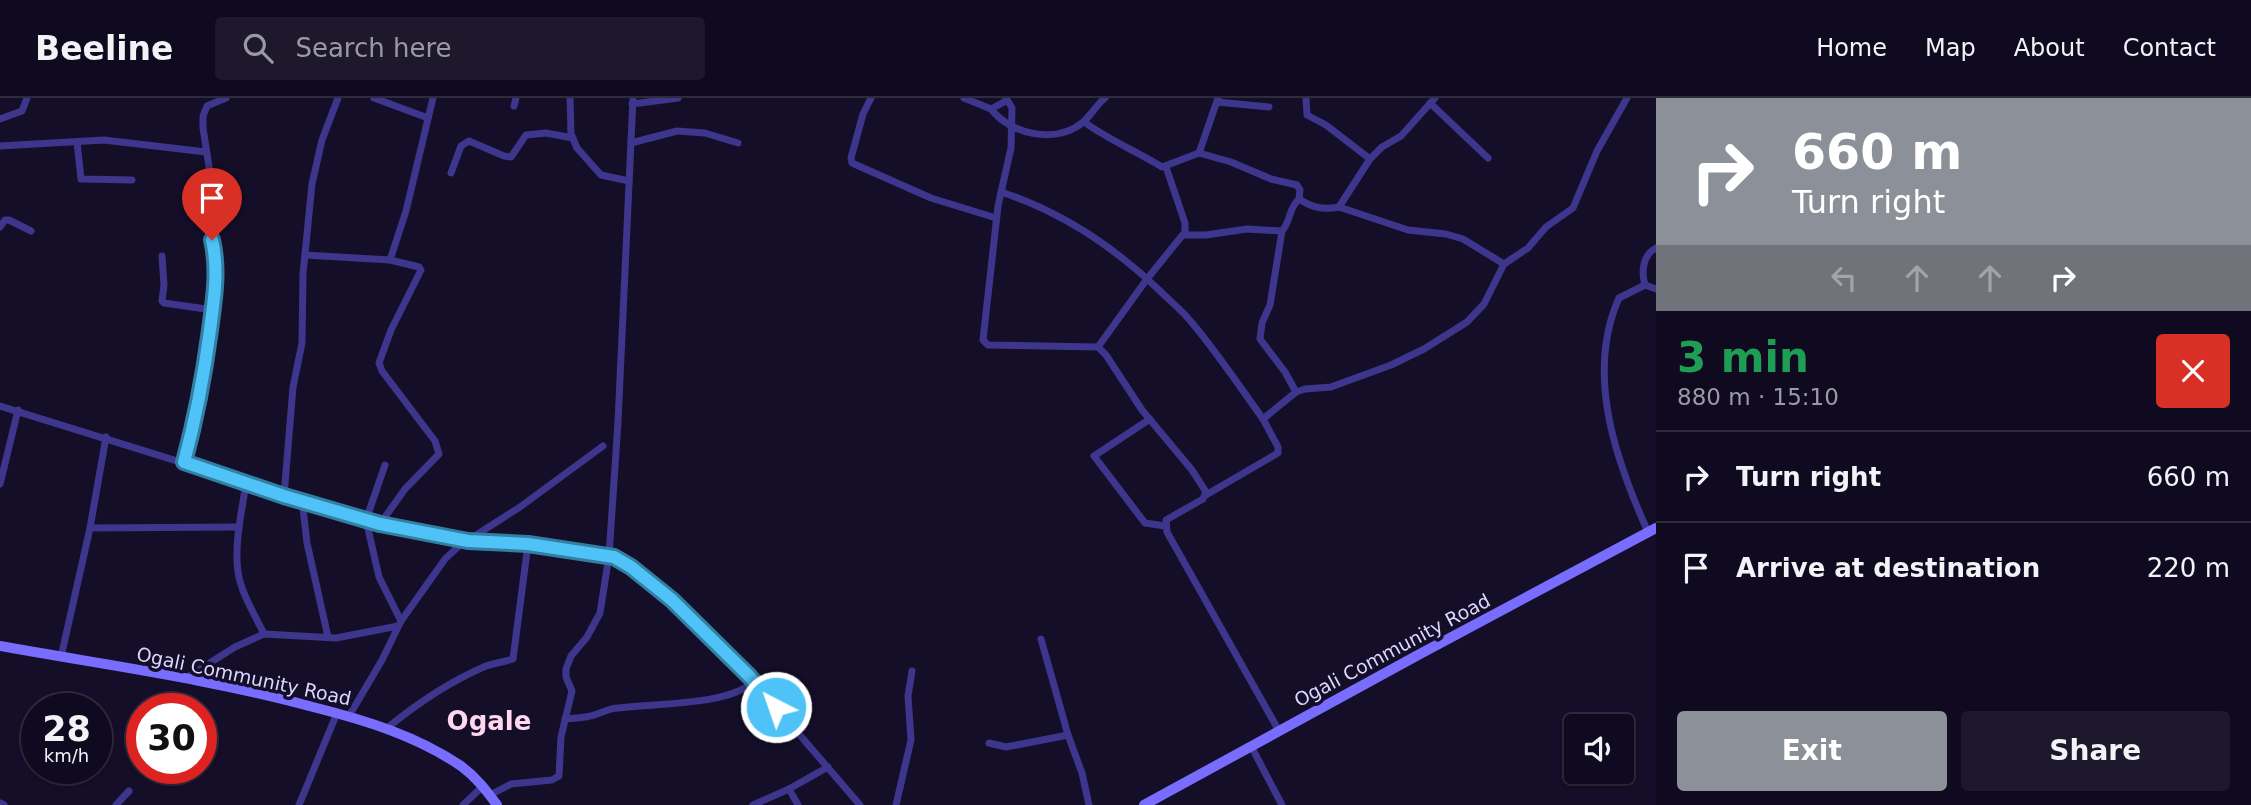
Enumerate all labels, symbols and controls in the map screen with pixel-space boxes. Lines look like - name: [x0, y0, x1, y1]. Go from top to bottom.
- search box: [215, 17, 705, 80]
- text: Beeline: [35, 29, 173, 68]
- icon: search: [239, 29, 277, 67]
- text: Search here: [295, 33, 452, 63]
- text: Home: [1816, 34, 1887, 62]
- text: Map: [1925, 34, 1976, 62]
- text: About: [2014, 34, 2085, 62]
- text: Contact: [2123, 34, 2216, 62]
- text: 660 m: [1792, 124, 1962, 181]
- icon: right: [1677, 126, 1768, 217]
- pin: [182, 168, 242, 240]
- icon: arrive: [193, 179, 231, 217]
- text: Turn right: [1792, 183, 1945, 221]
- icon: left: [1825, 259, 1863, 297]
- icon: ahead: [1898, 259, 1936, 297]
- icon: ahead: [1971, 259, 2009, 297]
- icon: right: [2044, 259, 2082, 297]
- text: 3 min: [1677, 333, 1809, 382]
- button: close: [2156, 334, 2230, 408]
- text: 880 m · 15:10: [1677, 384, 1839, 410]
- icon: right: [1677, 458, 1715, 496]
- text: Turn right: [1736, 462, 1881, 492]
- text: 660 m: [2147, 462, 2230, 492]
- icon: arrive: [1677, 549, 1715, 587]
- text: Arrive at destination: [1736, 553, 2040, 583]
- text: 220 m: [2147, 553, 2230, 583]
- street label: Ogali Community Road: [1290, 589, 1494, 711]
- street label: Ogali Community Road: [135, 642, 353, 710]
- position arrow: [739, 670, 813, 744]
- speed limit sign: 30: [126, 693, 217, 784]
- district label: Ogale: [447, 706, 531, 736]
- text: 28: [42, 709, 91, 749]
- button: Exit: [1677, 711, 1947, 791]
- button: Share: [1961, 711, 2230, 791]
- map controls: [1564, 714, 1634, 784]
- button: sound: [1564, 714, 1634, 784]
- text: km/h: [44, 745, 89, 766]

